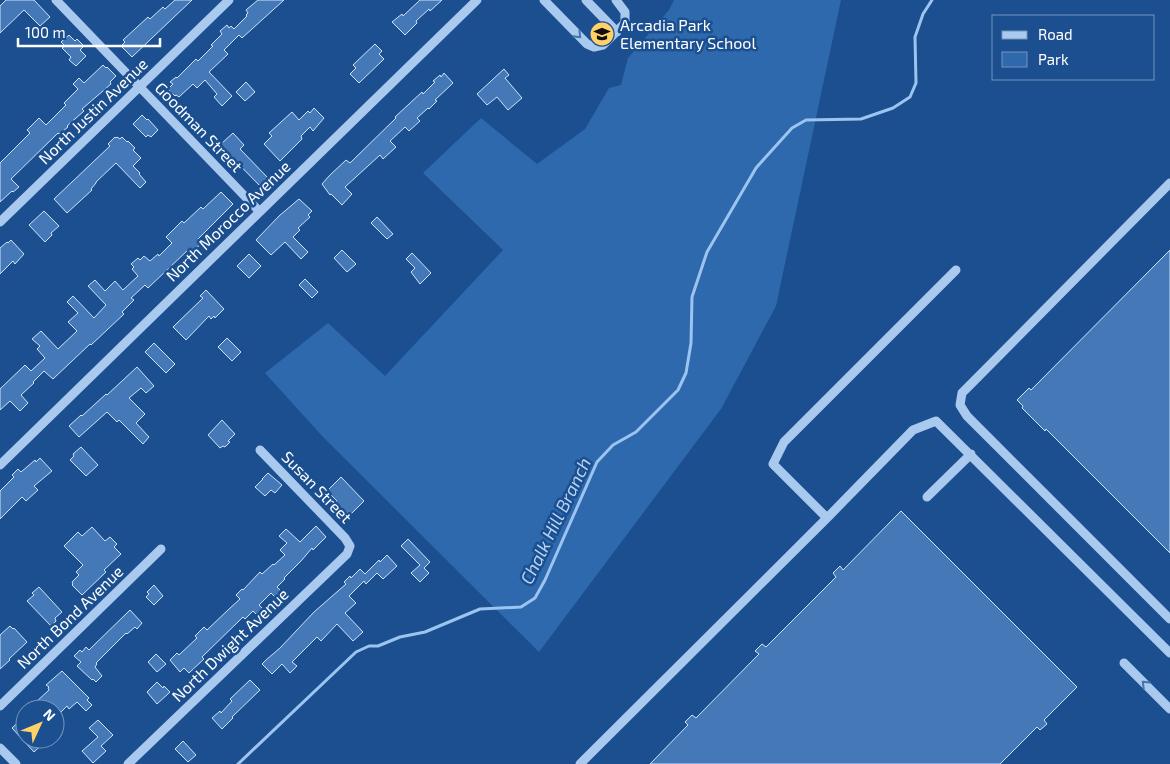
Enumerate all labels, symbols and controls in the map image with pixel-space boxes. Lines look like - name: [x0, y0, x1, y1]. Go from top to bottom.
- scale bar: [18, 15, 160, 47]
- place label: Arcadia Park Elementary School: [620, 15, 756, 52]
- legend: [992, 15, 1155, 80]
- school or university icon: Arcadia Park Elementary School: [589, 21, 615, 47]
- text: 100 m: [25, 23, 66, 41]
- text: Road: [1038, 25, 1073, 43]
- one-way arrow: [572, 29, 581, 38]
- text: Park: [1038, 50, 1069, 68]
- street label: North Justin Avenue: [34, 54, 151, 168]
- street label: Goodman Street: [152, 78, 247, 176]
- street label: North Morocco Avenue: [162, 156, 294, 285]
- street label: Susan Street: [278, 447, 356, 526]
- water label: Chalk Hill Branch: [515, 454, 595, 587]
- street label: North Bond Avenue: [13, 561, 127, 672]
- street label: North Dwight Avenue: [167, 584, 292, 705]
- one-way arrow: [1142, 681, 1151, 690]
- north arrow: [15, 699, 65, 749]
- text: N: [40, 705, 59, 724]

